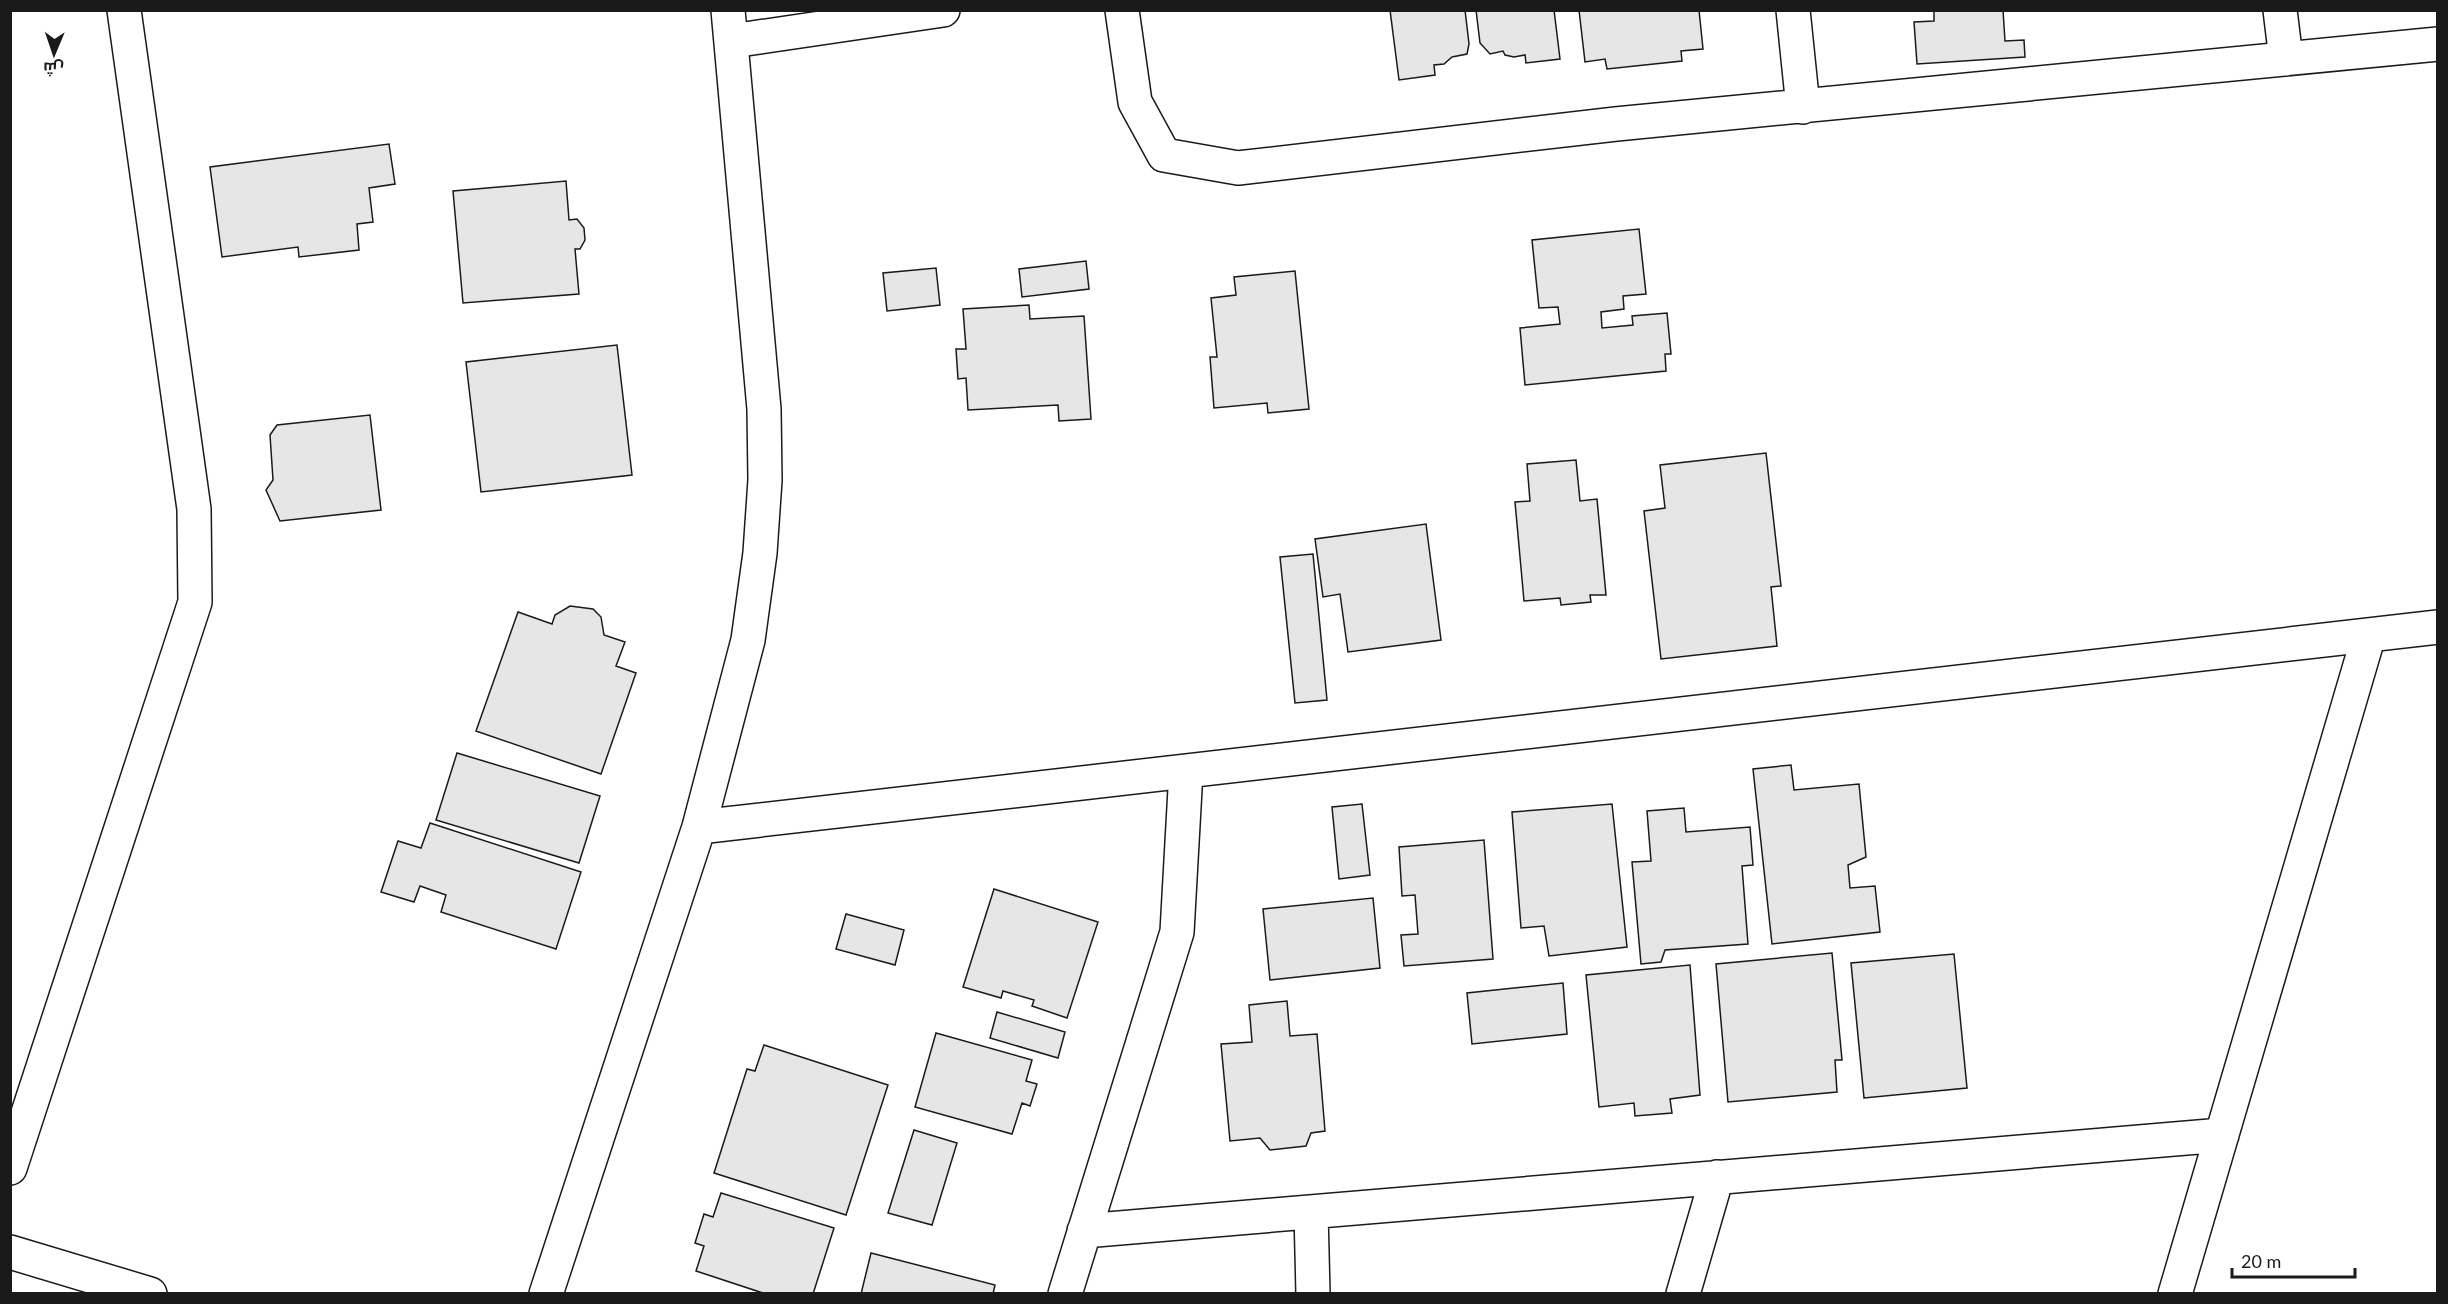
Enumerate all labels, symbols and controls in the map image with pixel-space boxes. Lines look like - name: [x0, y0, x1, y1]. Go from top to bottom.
- north arrow: [24, 24, 84, 84]
- text: ش: [43, 59, 64, 79]
- scale bar: [2232, 1241, 2355, 1279]
- text: 20 m: [2241, 1250, 2281, 1272]

